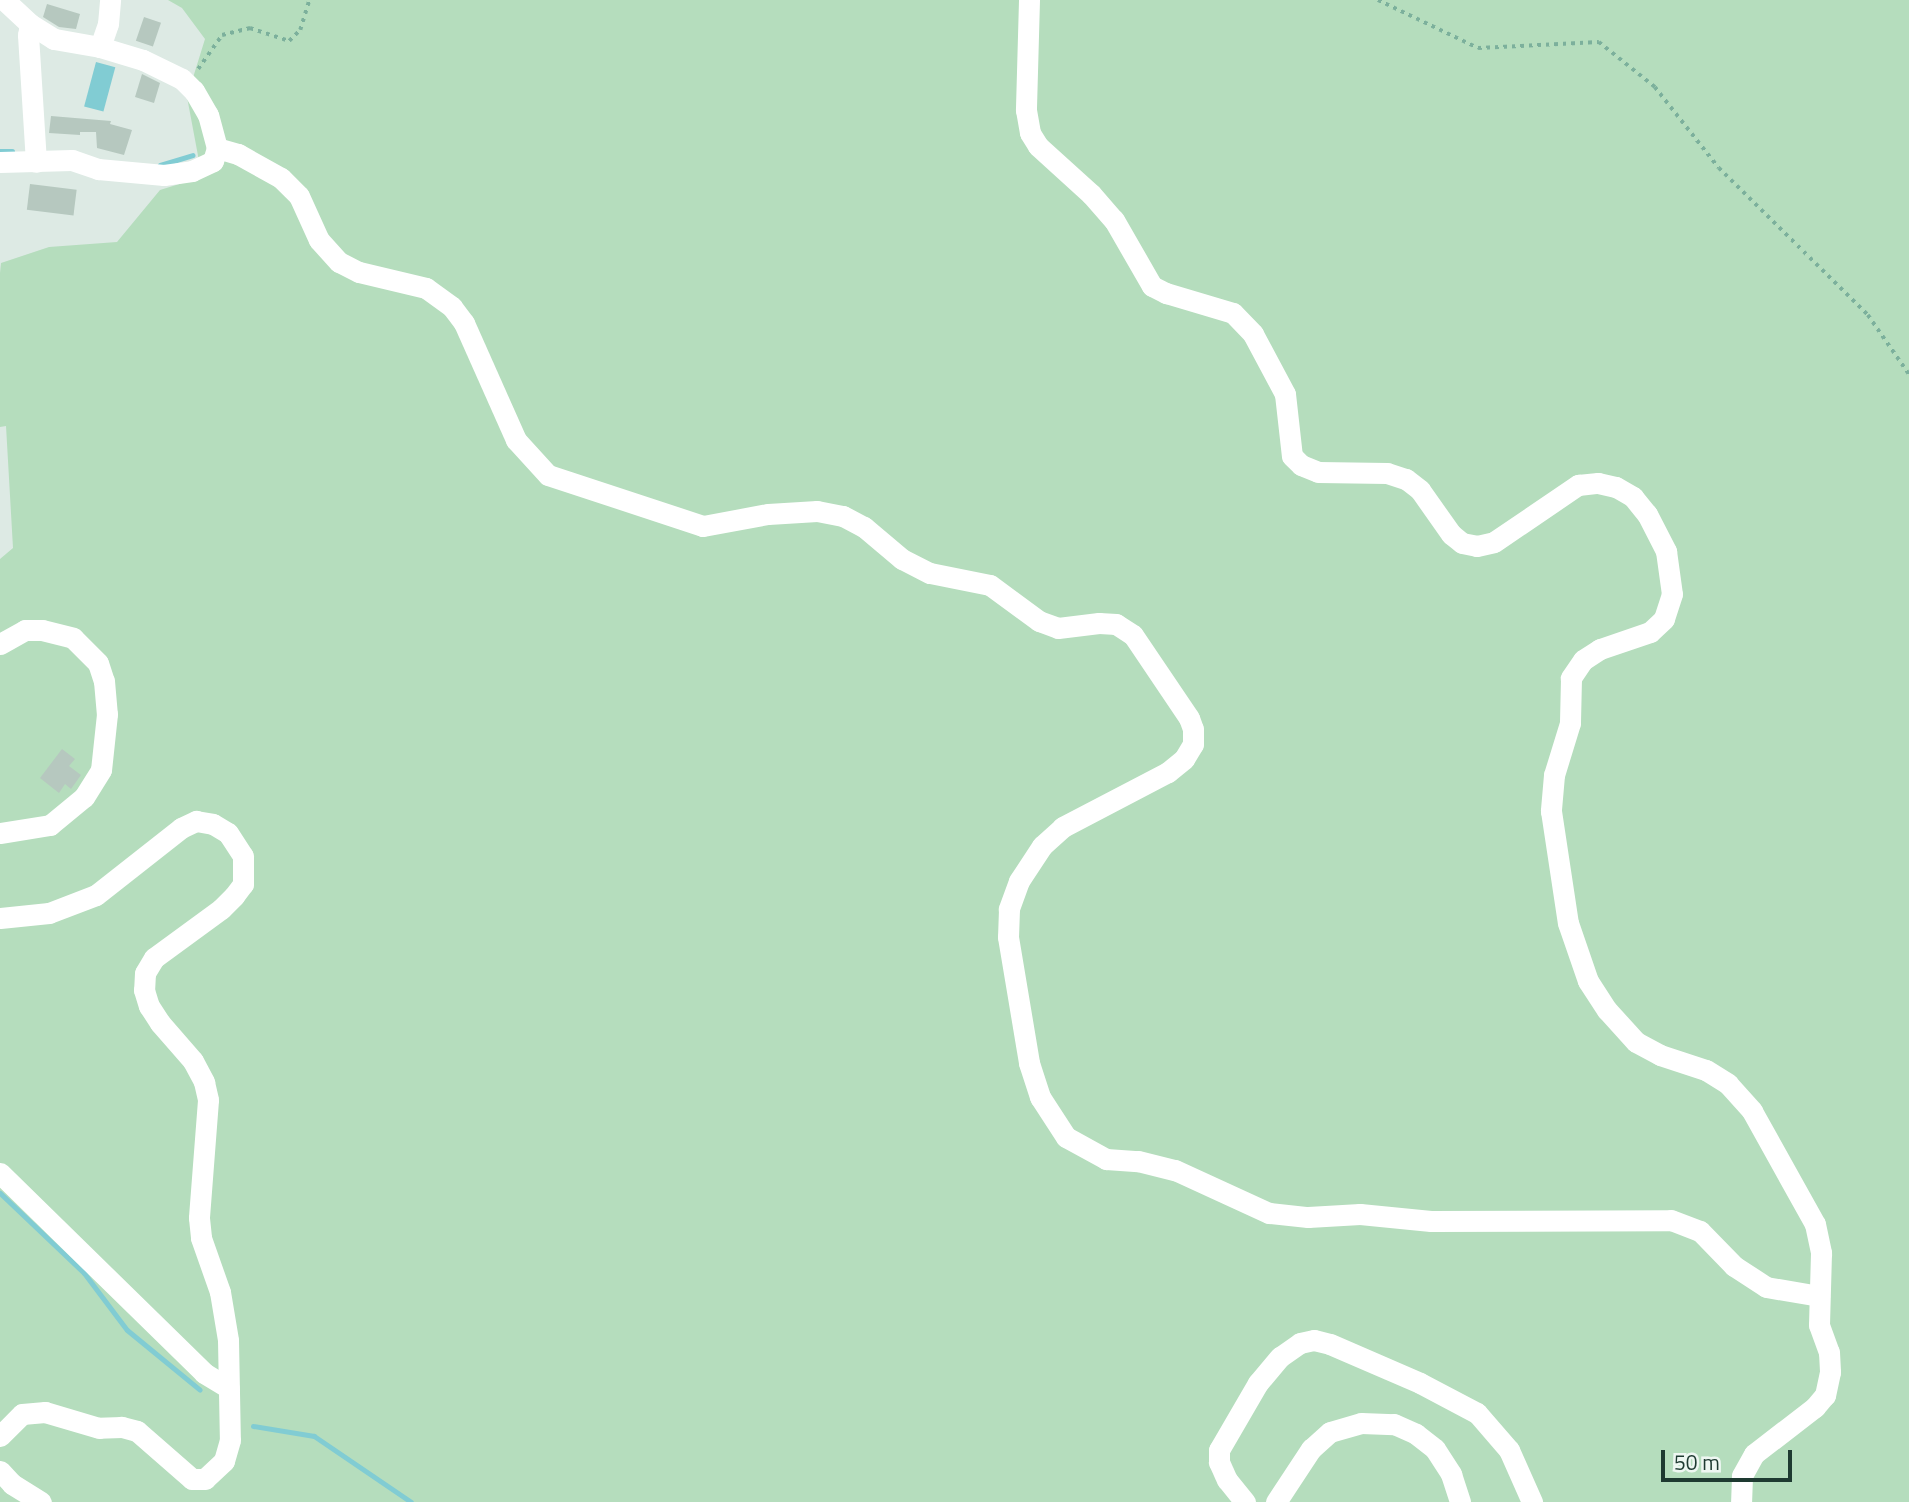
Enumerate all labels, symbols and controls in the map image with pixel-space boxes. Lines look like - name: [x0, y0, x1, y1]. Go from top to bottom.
- scale bar: [1664, 1436, 1795, 1480]
- text: 50 m: [1674, 1446, 1720, 1478]

